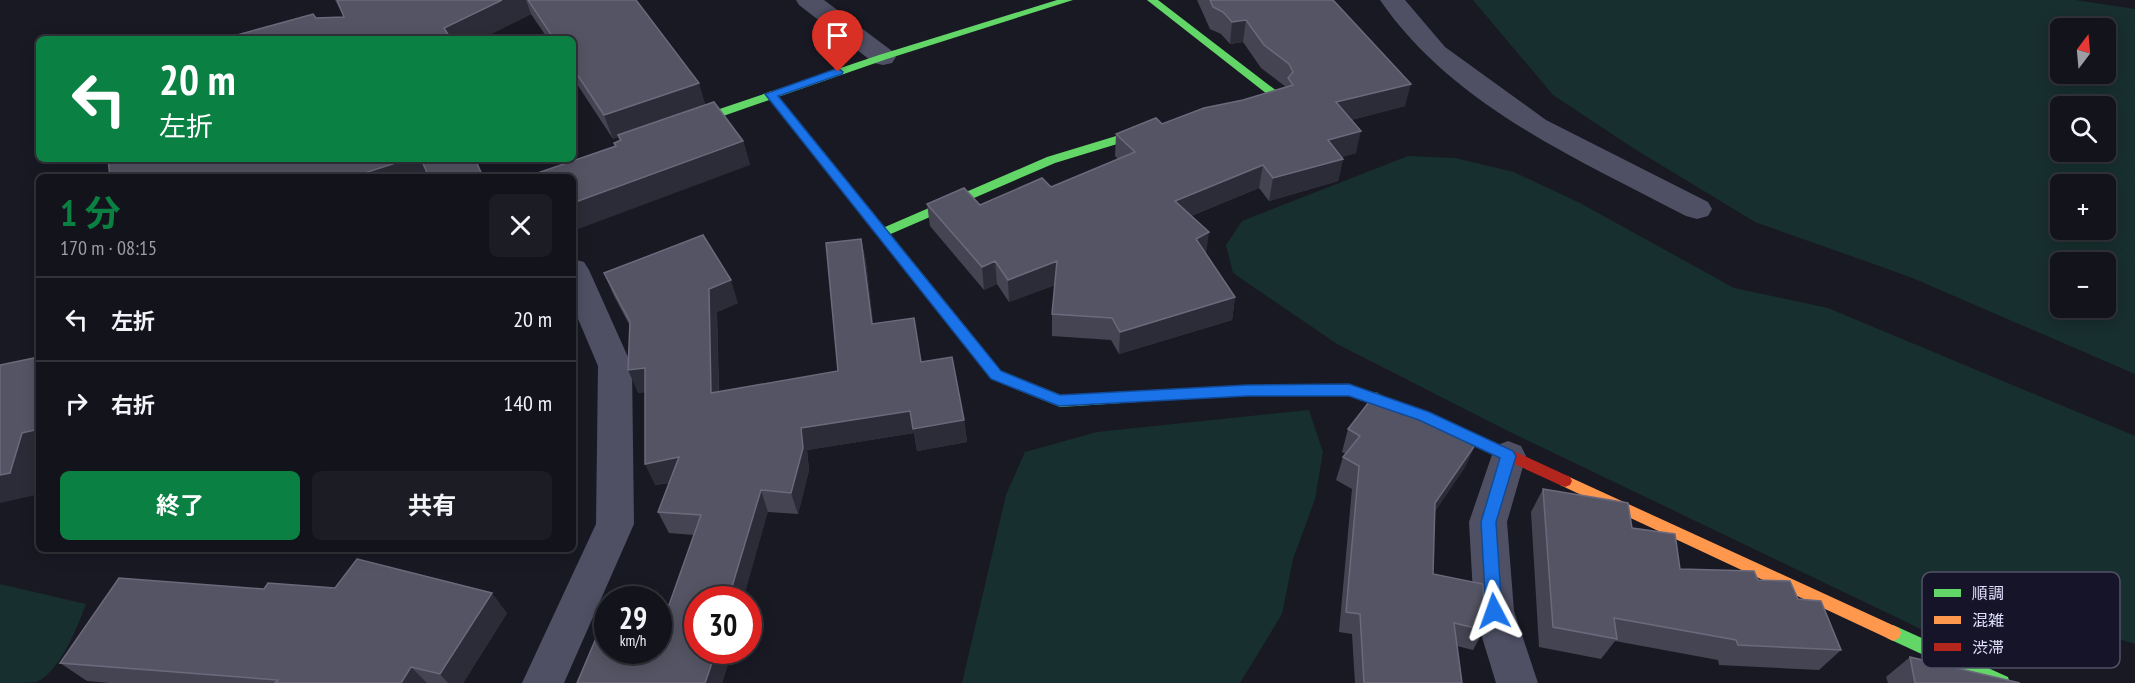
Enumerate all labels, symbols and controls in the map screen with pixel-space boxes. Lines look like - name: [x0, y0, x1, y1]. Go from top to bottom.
- pin: [812, 10, 863, 72]
- north arrow: [2050, 18, 2116, 84]
- map controls: [2050, 18, 2116, 318]
- icon: arrive: [821, 19, 854, 52]
- text: 20 m: [159, 52, 236, 107]
- icon: left: [60, 60, 138, 138]
- button: search: [2050, 96, 2116, 162]
- text: 左折: [159, 109, 213, 143]
- button: +: [2050, 174, 2116, 240]
- text: 1 分: [60, 189, 121, 236]
- button: close: [489, 194, 552, 257]
- text: 170 m · 08:15: [60, 235, 157, 261]
- button: −: [2050, 252, 2116, 318]
- icon: left: [60, 303, 93, 336]
- text: 20 m: [513, 305, 552, 333]
- text: 左折: [111, 307, 155, 335]
- icon: right: [60, 387, 93, 420]
- text: 140 m: [503, 389, 552, 417]
- text: 右折: [111, 391, 155, 419]
- button: 終了: [60, 471, 300, 540]
- button: 共有: [312, 471, 552, 540]
- legend: [1922, 572, 2120, 668]
- position arrow: [1462, 579, 1526, 643]
- text: 順調: [1972, 583, 2004, 603]
- speed limit sign: 30: [684, 586, 762, 664]
- text: 29: [619, 598, 647, 637]
- text: 混雑: [1972, 610, 2004, 630]
- text: km/h: [620, 631, 646, 650]
- text: 渋滞: [1972, 637, 2004, 657]

